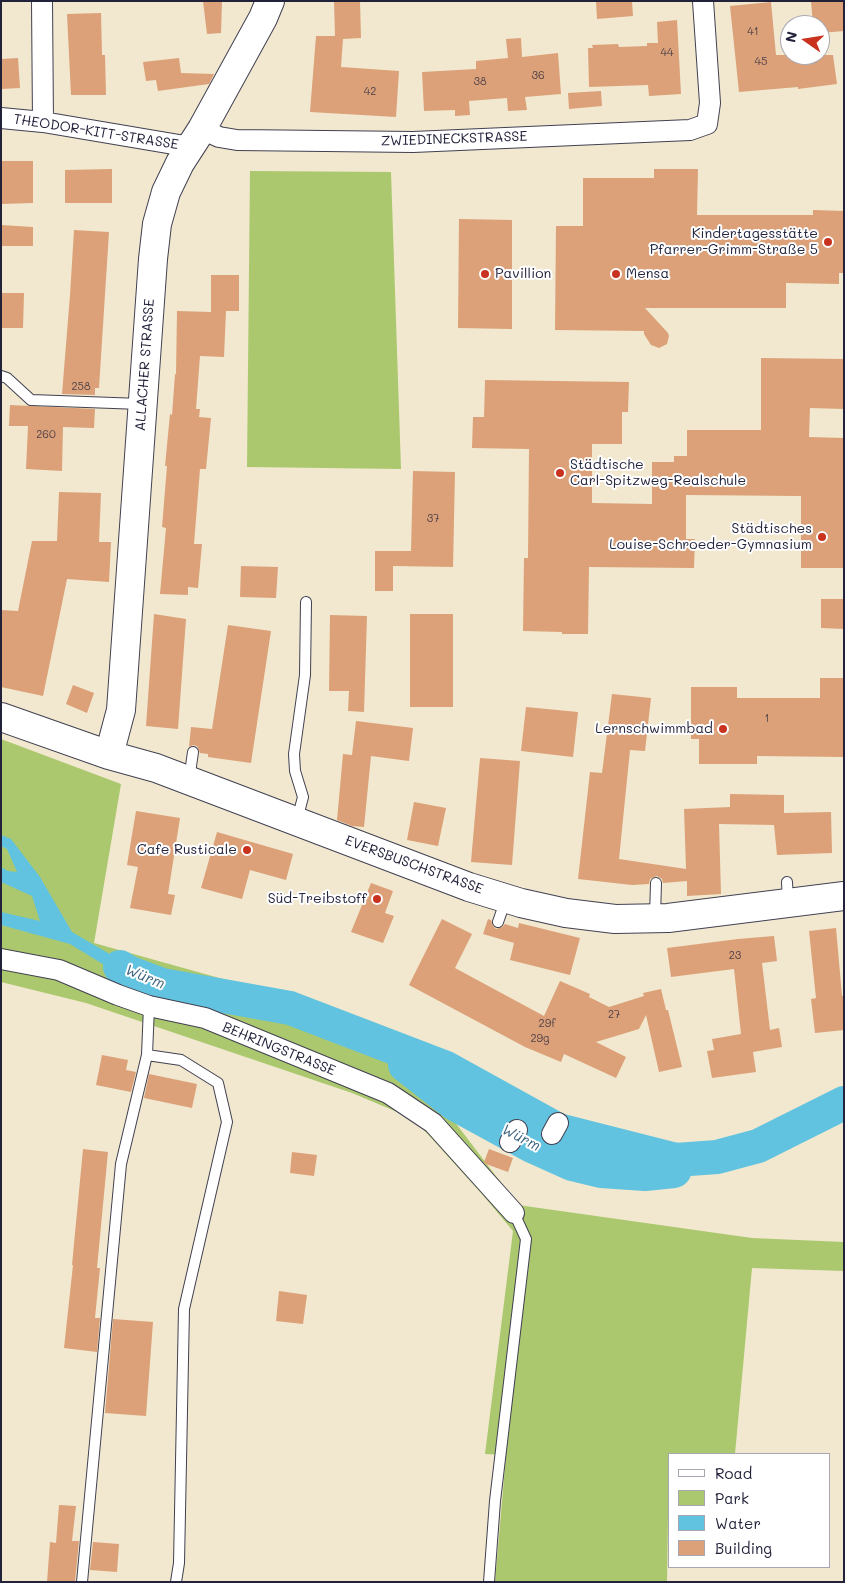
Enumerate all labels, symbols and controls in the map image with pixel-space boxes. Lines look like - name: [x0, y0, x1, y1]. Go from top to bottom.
- north arrow: [780, 15, 830, 65]
- house number: 41: [747, 25, 759, 39]
- text: N: [780, 29, 801, 44]
- house number: 44: [661, 46, 673, 60]
- house number: 45: [755, 55, 767, 69]
- house number: 36: [531, 69, 545, 83]
- house number: 38: [473, 75, 487, 89]
- house number: 42: [364, 85, 376, 99]
- street label: THEODOR-KITT-STRASSE: [12, 111, 180, 153]
- street label: ZWIEDINECKSTRASSE: [380, 128, 528, 150]
- place label: Kindertagesstätte Pfarrer-Grimm-Straße 5: [650, 226, 818, 258]
- marker: Kindertagesstätte Pfarrer-Grimm-Straße 5: [822, 236, 834, 248]
- place label: Pavillion: [495, 266, 551, 282]
- place label: Mensa: [626, 266, 669, 282]
- marker: Pavillion: [479, 268, 491, 280]
- marker: Mensa: [610, 268, 622, 280]
- street label: ALLACHER STRASSE: [132, 298, 158, 432]
- house number: 258: [71, 380, 91, 394]
- house number: 260: [36, 428, 56, 442]
- place label: Städtische Carl-Spitzweg-Realschule: [570, 457, 746, 490]
- marker: Städtische Carl-Spitzweg-Realschule: [554, 467, 566, 479]
- house number: 37: [427, 512, 439, 526]
- place label: Städtisches Louise-Schroeder-Gymnasium: [609, 521, 812, 554]
- marker: Städtisches Louise-Schroeder-Gymnasium: [816, 531, 828, 543]
- house number: 1: [765, 712, 769, 726]
- place label: Lernschwimmbad: [595, 721, 713, 737]
- marker: Lernschwimmbad: [717, 723, 729, 735]
- street label: EVERSBUSCHSTRASSE: [343, 832, 485, 898]
- place label: Cafe Rusticale: [137, 842, 237, 858]
- marker: Cafe Rusticale: [241, 844, 253, 856]
- place label: Süd-Treibstoff: [268, 891, 367, 907]
- marker: Süd-Treibstoff: [371, 893, 383, 905]
- house number: 23: [729, 949, 741, 963]
- water label: Würm: [123, 961, 167, 993]
- house number: 27: [608, 1008, 620, 1022]
- house number: 29f: [539, 1017, 555, 1031]
- street label: BEHRINGSTRASSE: [220, 1019, 338, 1079]
- house number: 29g: [530, 1032, 550, 1046]
- water label: Würm: [499, 1121, 543, 1155]
- legend: [668, 1453, 830, 1568]
- text: Road: [715, 1463, 752, 1483]
- text: Park: [715, 1488, 749, 1508]
- text: Water: [715, 1513, 761, 1533]
- text: Building: [715, 1538, 772, 1558]

